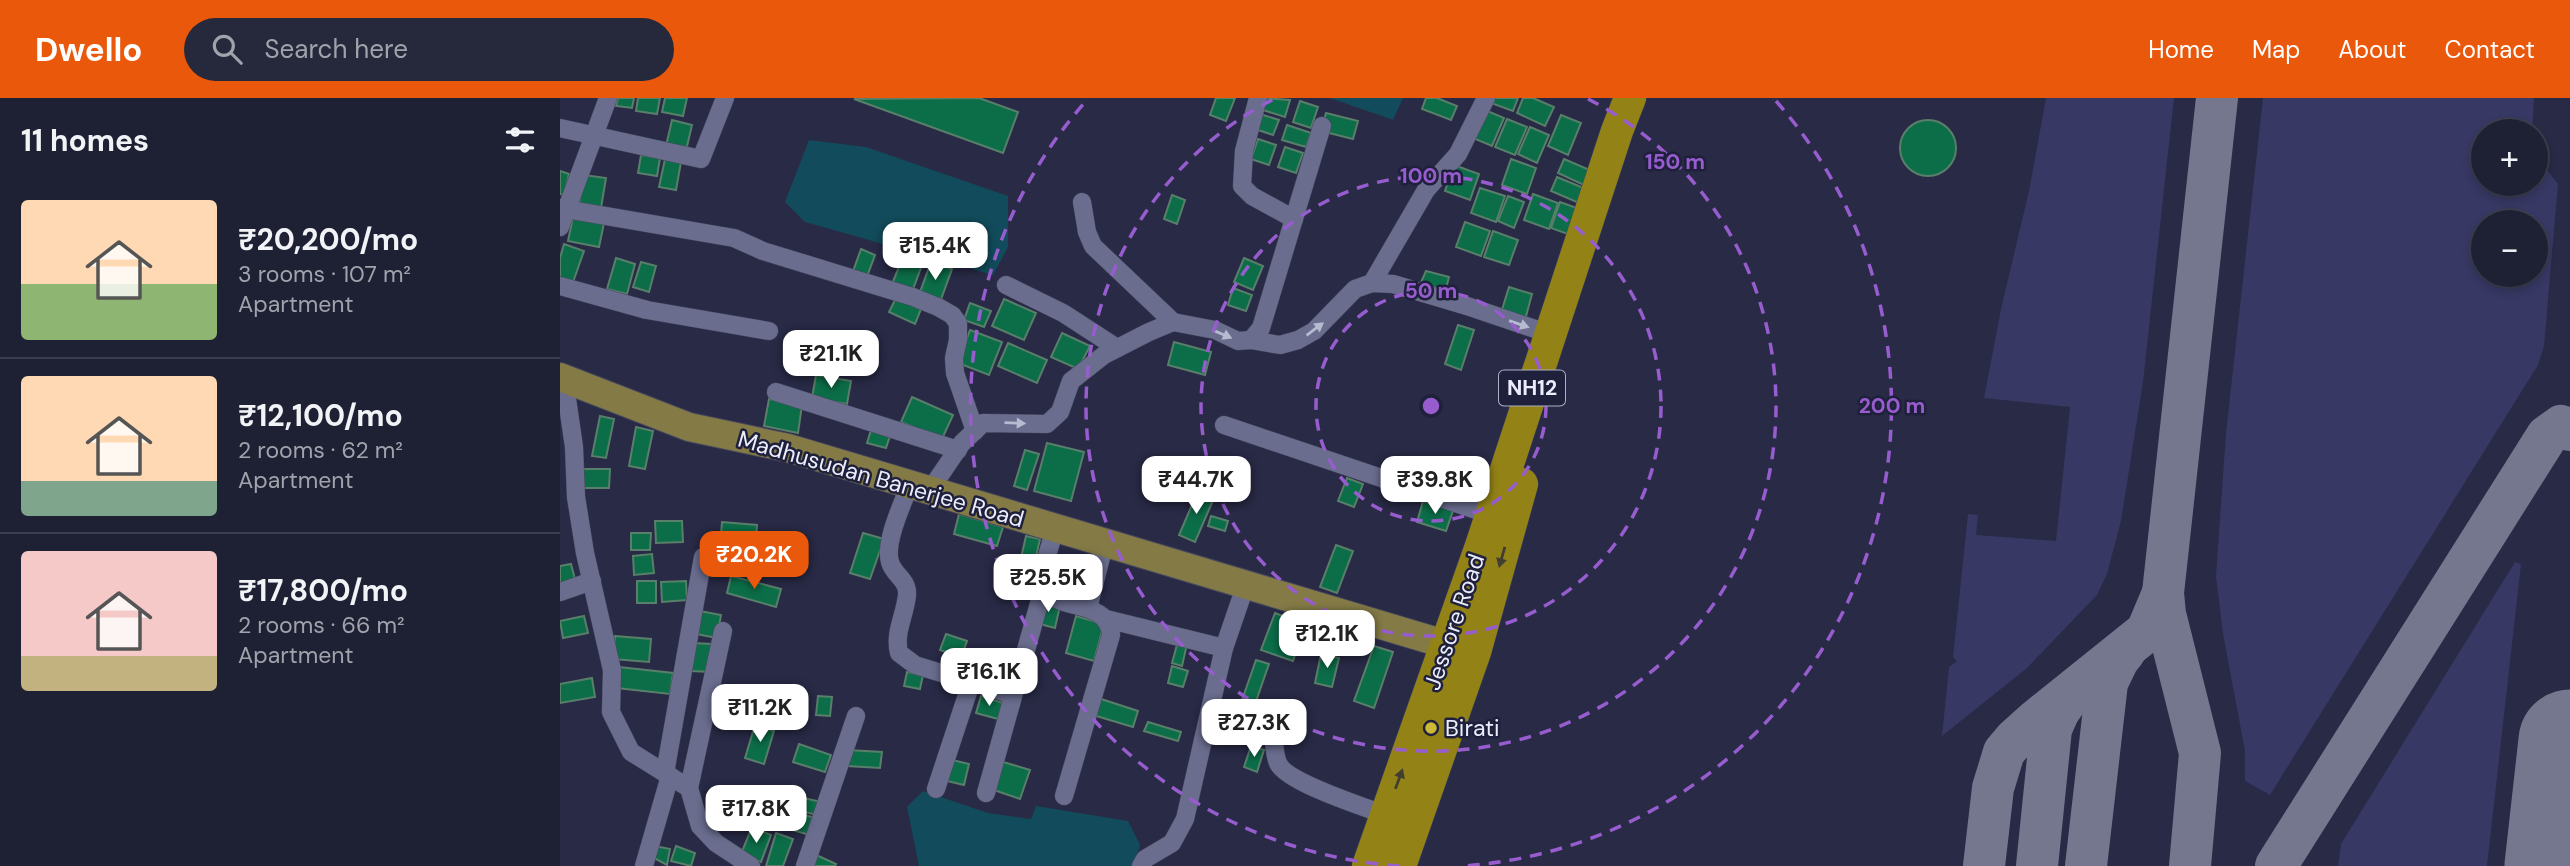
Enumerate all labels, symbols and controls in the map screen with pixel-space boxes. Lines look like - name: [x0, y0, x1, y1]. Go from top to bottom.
- search box: [184, 18, 674, 81]
- text: Dwello: [35, 28, 142, 71]
- icon: search: [208, 30, 246, 68]
- text: Search here: [264, 32, 408, 66]
- text: Home: [2148, 34, 2214, 65]
- text: Map: [2252, 34, 2300, 65]
- text: About: [2338, 34, 2407, 65]
- text: Contact: [2445, 34, 2535, 65]
- map controls: [2471, 119, 2548, 287]
- button: +: [2471, 119, 2548, 196]
- text: 11 homes: [21, 121, 149, 160]
- icon: filters: [501, 121, 539, 159]
- text: 150 m: [1645, 148, 1705, 176]
- text: 100 m: [1400, 162, 1462, 190]
- button: −: [2471, 210, 2548, 287]
- text: ₹20,200/mo: [238, 220, 418, 259]
- pin: ₹15.4K: [878, 222, 992, 282]
- icon: home: [77, 228, 161, 312]
- text: ₹15.4K: [899, 230, 971, 260]
- text: 3 rooms · 107 m²: [238, 259, 411, 289]
- text: 50 m: [1405, 277, 1457, 305]
- text: Apartment: [238, 289, 353, 319]
- one-way arrow: [1508, 319, 1529, 330]
- one-way arrow: [1306, 322, 1324, 336]
- one-way arrow: [1211, 328, 1232, 339]
- pin: ₹21.1K: [774, 330, 888, 390]
- text: ₹21.1K: [799, 338, 863, 368]
- road number: NH12: [1499, 370, 1565, 406]
- text: 200 m: [1859, 392, 1925, 420]
- centre of rings: [1419, 394, 1443, 418]
- text: ₹12,100/mo: [238, 396, 403, 435]
- icon: home: [77, 404, 161, 488]
- one-way arrow: [1004, 417, 1026, 428]
- street label: Madhusudan Banerjee Road: [735, 424, 1027, 534]
- text: 2 rooms · 62 m²: [238, 435, 403, 465]
- pin: ₹44.7K: [1139, 456, 1253, 516]
- pin: ₹39.8K: [1378, 456, 1492, 516]
- text: ₹44.7K: [1158, 464, 1234, 494]
- text: ₹39.8K: [1397, 464, 1473, 494]
- text: Apartment: [238, 465, 353, 495]
- pin: ₹20.2K: [697, 532, 811, 591]
- text: ₹20.2K: [716, 539, 792, 569]
- one-way arrow: [1496, 546, 1506, 567]
- street label: Jessore Road: [1417, 550, 1491, 694]
- pin: ₹25.5K: [991, 554, 1105, 614]
- text: ₹25.5K: [1010, 562, 1086, 592]
- text: ₹17,800/mo: [238, 571, 408, 610]
- icon: home: [77, 579, 161, 663]
- text: 2 rooms · 66 m²: [238, 610, 405, 640]
- pin: ₹12.1K: [1270, 610, 1384, 670]
- text: ₹12.1K: [1295, 618, 1359, 648]
- text: Apartment: [238, 640, 353, 670]
- pin: ₹16.1K: [932, 648, 1046, 708]
- text: ₹16.1K: [957, 656, 1021, 686]
- pin: ₹11.2K: [703, 684, 817, 744]
- text: ₹11.2K: [728, 692, 792, 722]
- pin: ₹27.3K: [1197, 700, 1311, 759]
- text: ₹27.3K: [1218, 707, 1290, 737]
- place label: Birati: [1445, 713, 1500, 743]
- marker: Birati: [1423, 720, 1439, 736]
- one-way arrow: [1394, 768, 1405, 789]
- pin: ₹17.8K: [699, 786, 813, 845]
- text: ₹17.8K: [722, 793, 790, 823]

